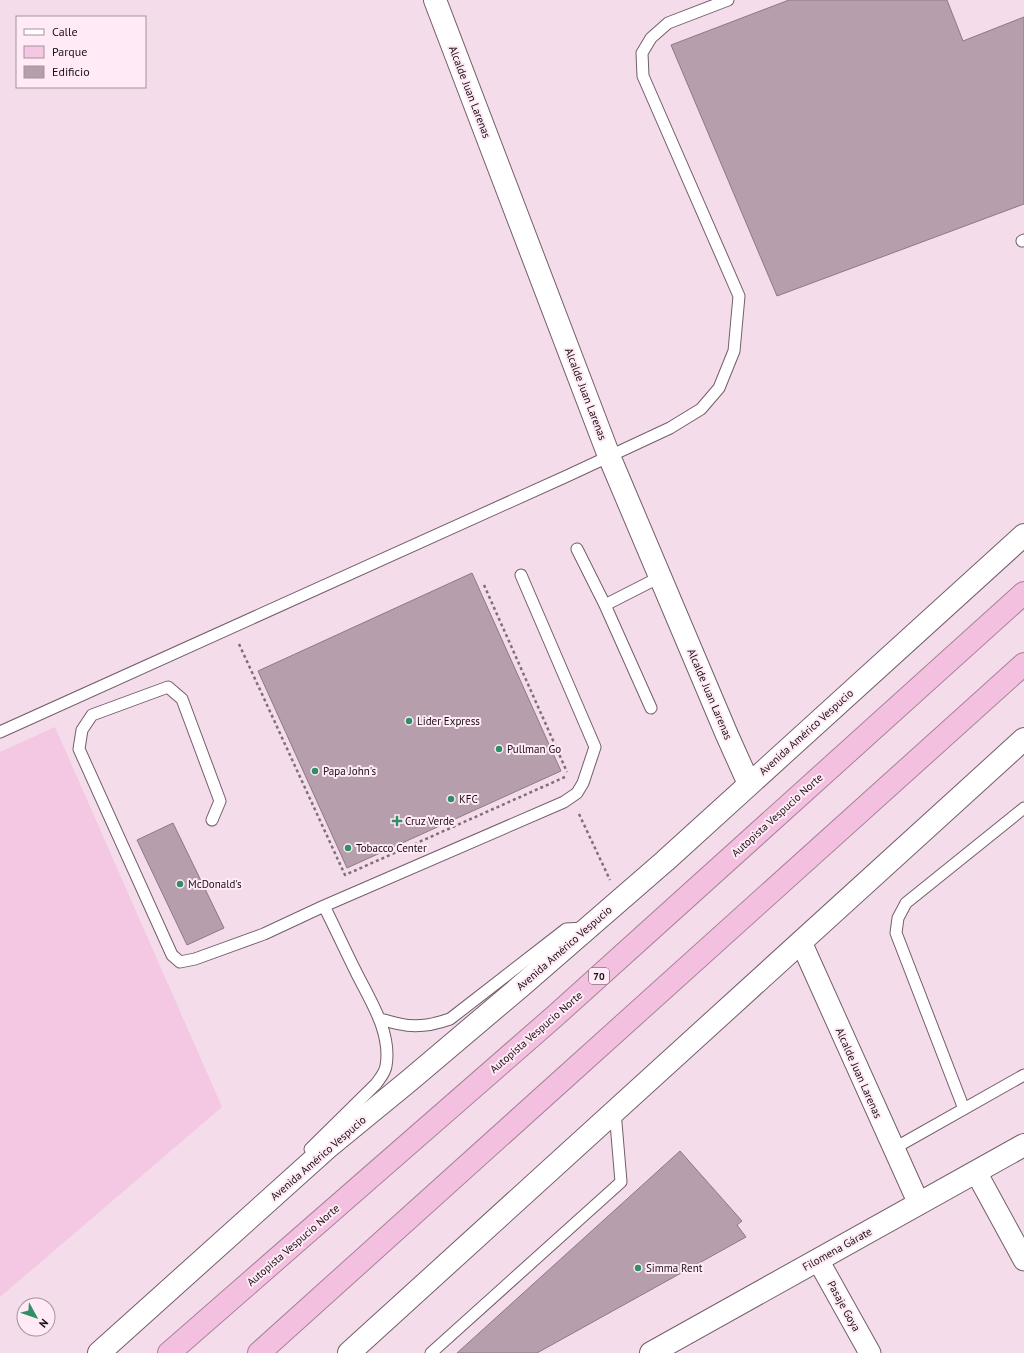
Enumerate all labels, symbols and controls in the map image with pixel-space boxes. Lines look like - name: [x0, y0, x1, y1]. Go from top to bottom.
- legend: [16, 16, 146, 88]
- text: Calle: [52, 24, 78, 39]
- text: Parque: [52, 44, 87, 59]
- street label: Alcalde Juan Larenas: [446, 44, 494, 140]
- text: Edificio: [52, 64, 90, 79]
- street label: Alcalde Juan Larenas: [562, 346, 610, 442]
- street label: Alcalde Juan Larenas: [684, 646, 736, 742]
- street label: Avenida Américo Vespucio: [756, 686, 856, 778]
- place label: Lider Express: [417, 714, 480, 728]
- marker: Lider Express: [404, 716, 414, 726]
- place label: Pullman Go: [507, 742, 561, 756]
- marker: Pullman Go: [494, 744, 504, 754]
- place label: Papa John's: [323, 764, 376, 778]
- marker: Papa John's: [310, 766, 320, 776]
- street label: Autopista Vespucio Norte: [728, 770, 826, 860]
- place label: KFC: [459, 792, 478, 806]
- marker: KFC: [446, 794, 456, 804]
- place label: Cruz Verde: [405, 814, 455, 828]
- marker: Cruz Verde: [392, 816, 402, 826]
- place label: Tobacco Center: [356, 841, 427, 855]
- marker: Tobacco Center: [343, 843, 353, 853]
- place label: McDonald's: [188, 877, 242, 891]
- marker: McDonald's: [175, 879, 185, 889]
- street label: Avenida Américo Vespucio: [513, 903, 615, 993]
- road number: 70: [589, 968, 609, 984]
- street label: Autopista Vespucio Norte: [487, 988, 586, 1076]
- street label: Alcalde Juan Larenas: [833, 1026, 885, 1121]
- street label: Avenida Américo Vespucio: [267, 1113, 369, 1203]
- street label: Autopista Vespucio Norte: [244, 1201, 343, 1289]
- street label: Filomena Gárate: [800, 1224, 875, 1274]
- place label: Simma Rent: [646, 1261, 703, 1275]
- marker: Simma Rent: [633, 1263, 643, 1273]
- street label: Pasaje Goya: [824, 1278, 864, 1334]
- north arrow: [16, 1297, 56, 1337]
- text: N: [36, 1316, 51, 1331]

